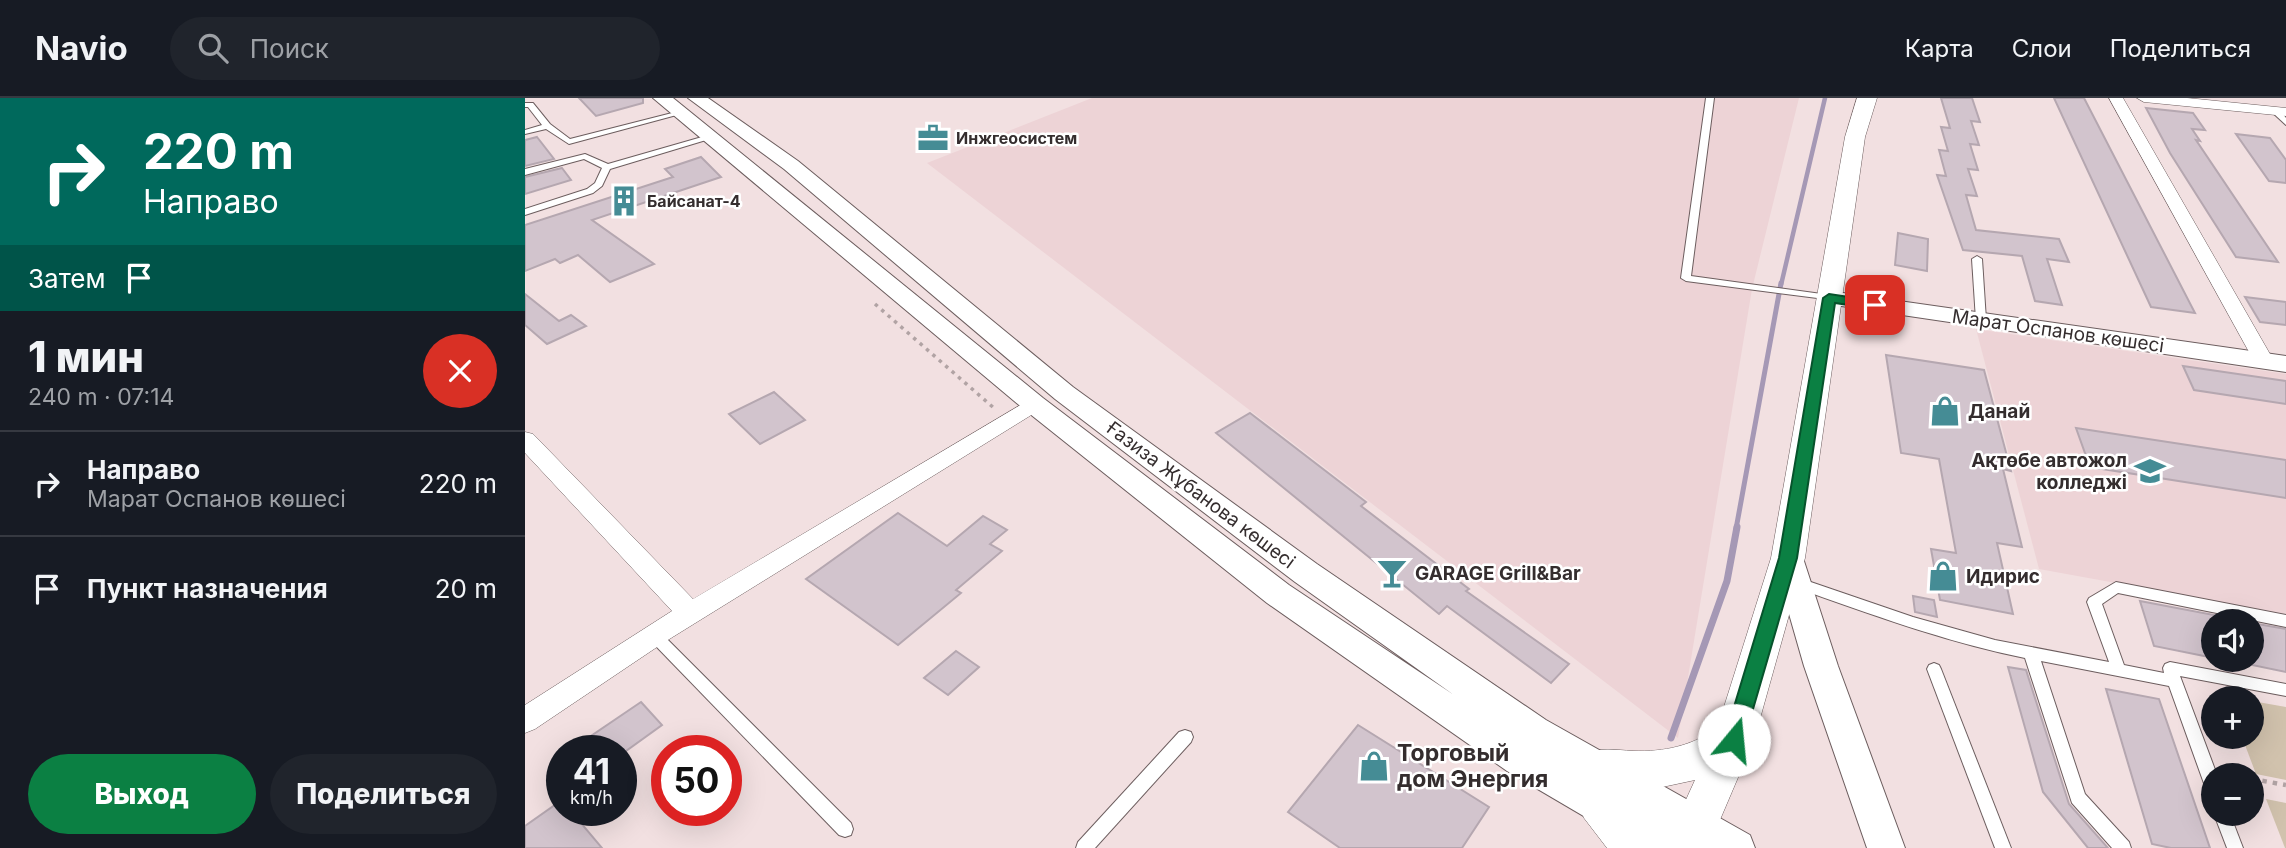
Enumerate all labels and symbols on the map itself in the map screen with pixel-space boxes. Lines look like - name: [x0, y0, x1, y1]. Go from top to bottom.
- office icon: Инжгеосистем: [916, 121, 950, 155]
- place label: Инжгеосистем: [956, 128, 1077, 148]
- building icon: Байсанат-4: [607, 184, 641, 218]
- place label: Байсанат-4: [647, 191, 741, 211]
- pin: [1845, 275, 1905, 335]
- street label: Марат Оспанов көшесі: [1951, 305, 2165, 357]
- shop icon: Данай: [1928, 394, 1962, 428]
- place label: Данай: [1968, 400, 2030, 423]
- street label: Ғазиза Жұбанова көшесі: [1101, 416, 1300, 573]
- place label: Ақтөбе автожол колледжі: [1971, 449, 2127, 494]
- school or university icon: Ақтөбе автожол колледжі: [2133, 454, 2167, 488]
- bar icon: GARAGE Grill&Bar: [1375, 556, 1409, 590]
- shop icon: Идирис: [1926, 559, 1960, 593]
- place label: GARAGE Grill&Bar: [1415, 562, 1581, 585]
- place label: Идирис: [1966, 565, 2040, 588]
- position arrow: [1697, 703, 1771, 777]
- speed limit sign: 50: [651, 735, 742, 826]
- place label: Торговый дом Энергия: [1397, 739, 1548, 793]
- shop icon: Торговый дом Энергия: [1357, 749, 1391, 783]

